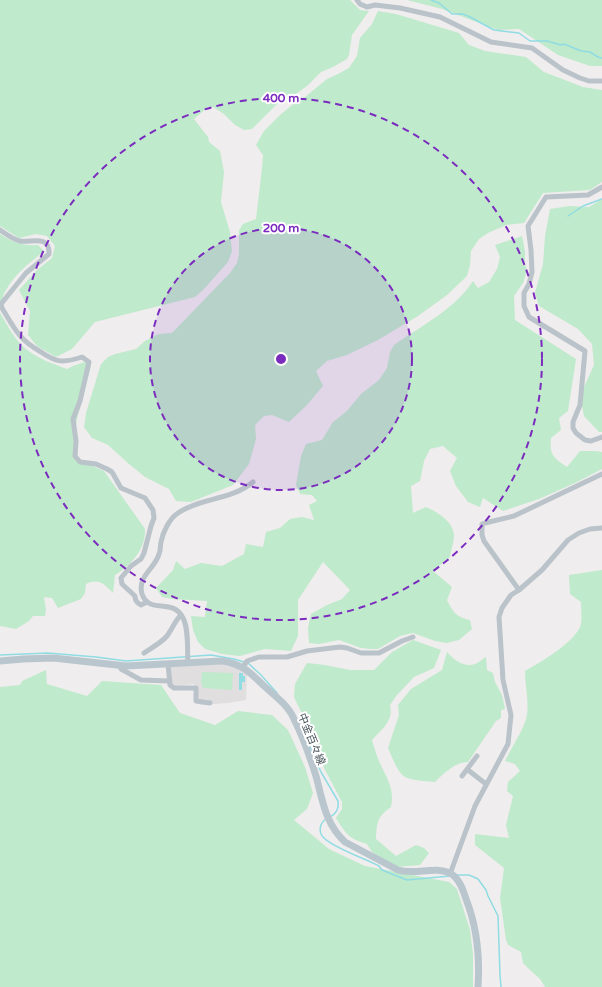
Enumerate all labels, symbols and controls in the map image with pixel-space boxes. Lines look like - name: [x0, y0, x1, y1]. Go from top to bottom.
- text: 400 m: [263, 91, 299, 105]
- text: 200 m: [263, 221, 299, 235]
- centre of rings: [274, 352, 288, 366]
- street label: 中金百々線: [295, 711, 328, 767]

